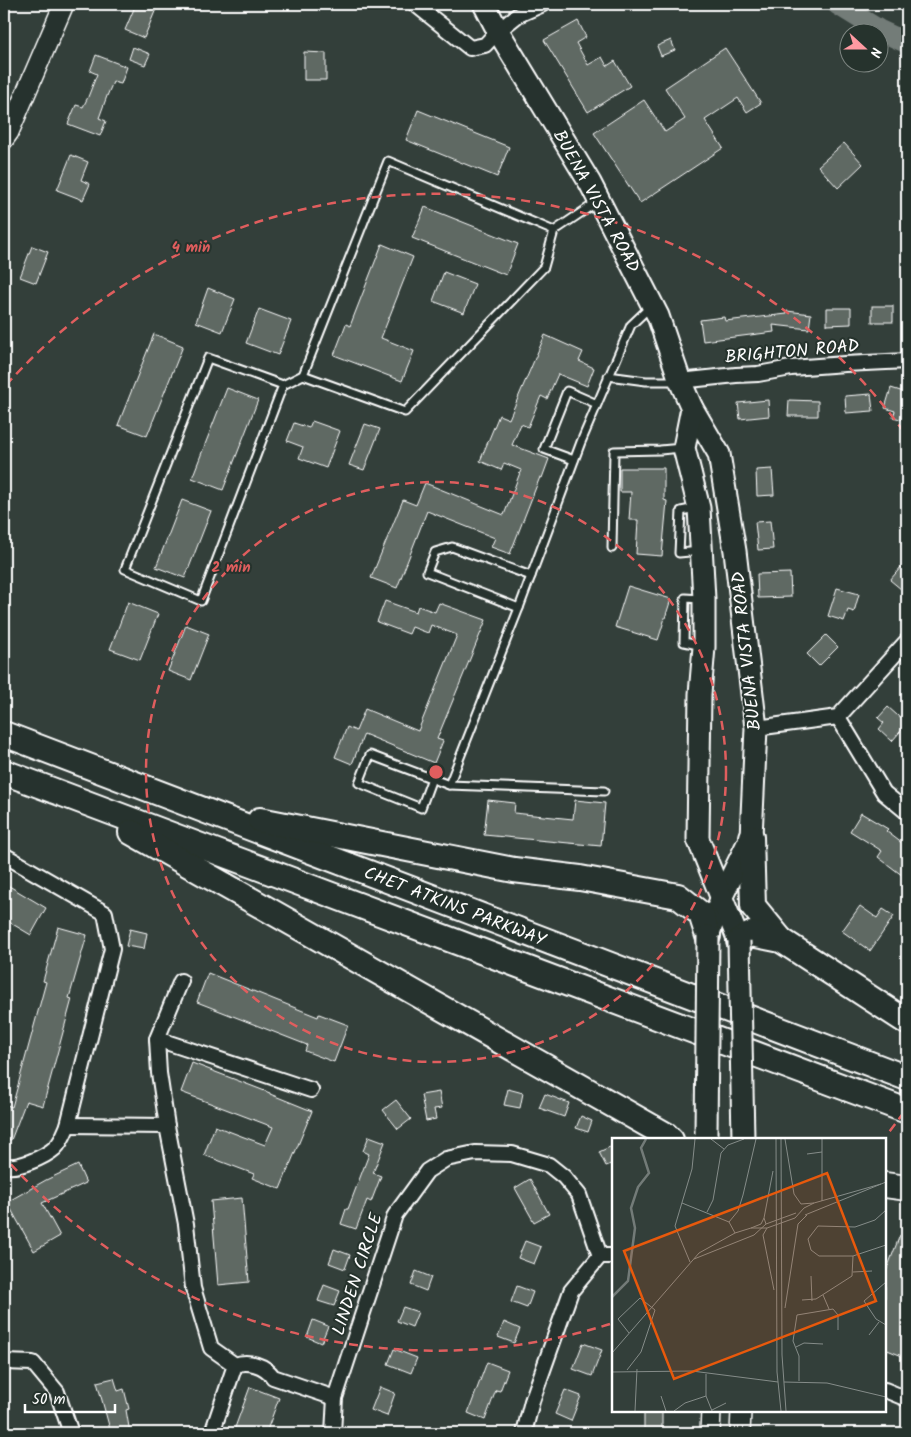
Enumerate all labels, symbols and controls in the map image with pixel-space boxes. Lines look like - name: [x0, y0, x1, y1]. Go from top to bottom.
- north arrow: [838, 22, 888, 72]
- text: N: [863, 44, 887, 61]
- street label: BUENA VISTA ROAD: [544, 125, 647, 279]
- text: 4 min: [172, 236, 210, 260]
- street label: BRIGHTON ROAD: [724, 332, 861, 373]
- text: 2 min: [211, 556, 251, 580]
- street label: BUENA VISTA ROAD: [725, 570, 770, 732]
- centre of rings: [427, 763, 445, 781]
- street label: CHET ATKINS PARKWAY: [359, 859, 550, 956]
- inset map: [612, 1138, 886, 1412]
- street label: LINDEN CIRCLE: [325, 1209, 392, 1339]
- scale bar: [25, 1382, 115, 1414]
- text: 50 m: [32, 1388, 66, 1412]

